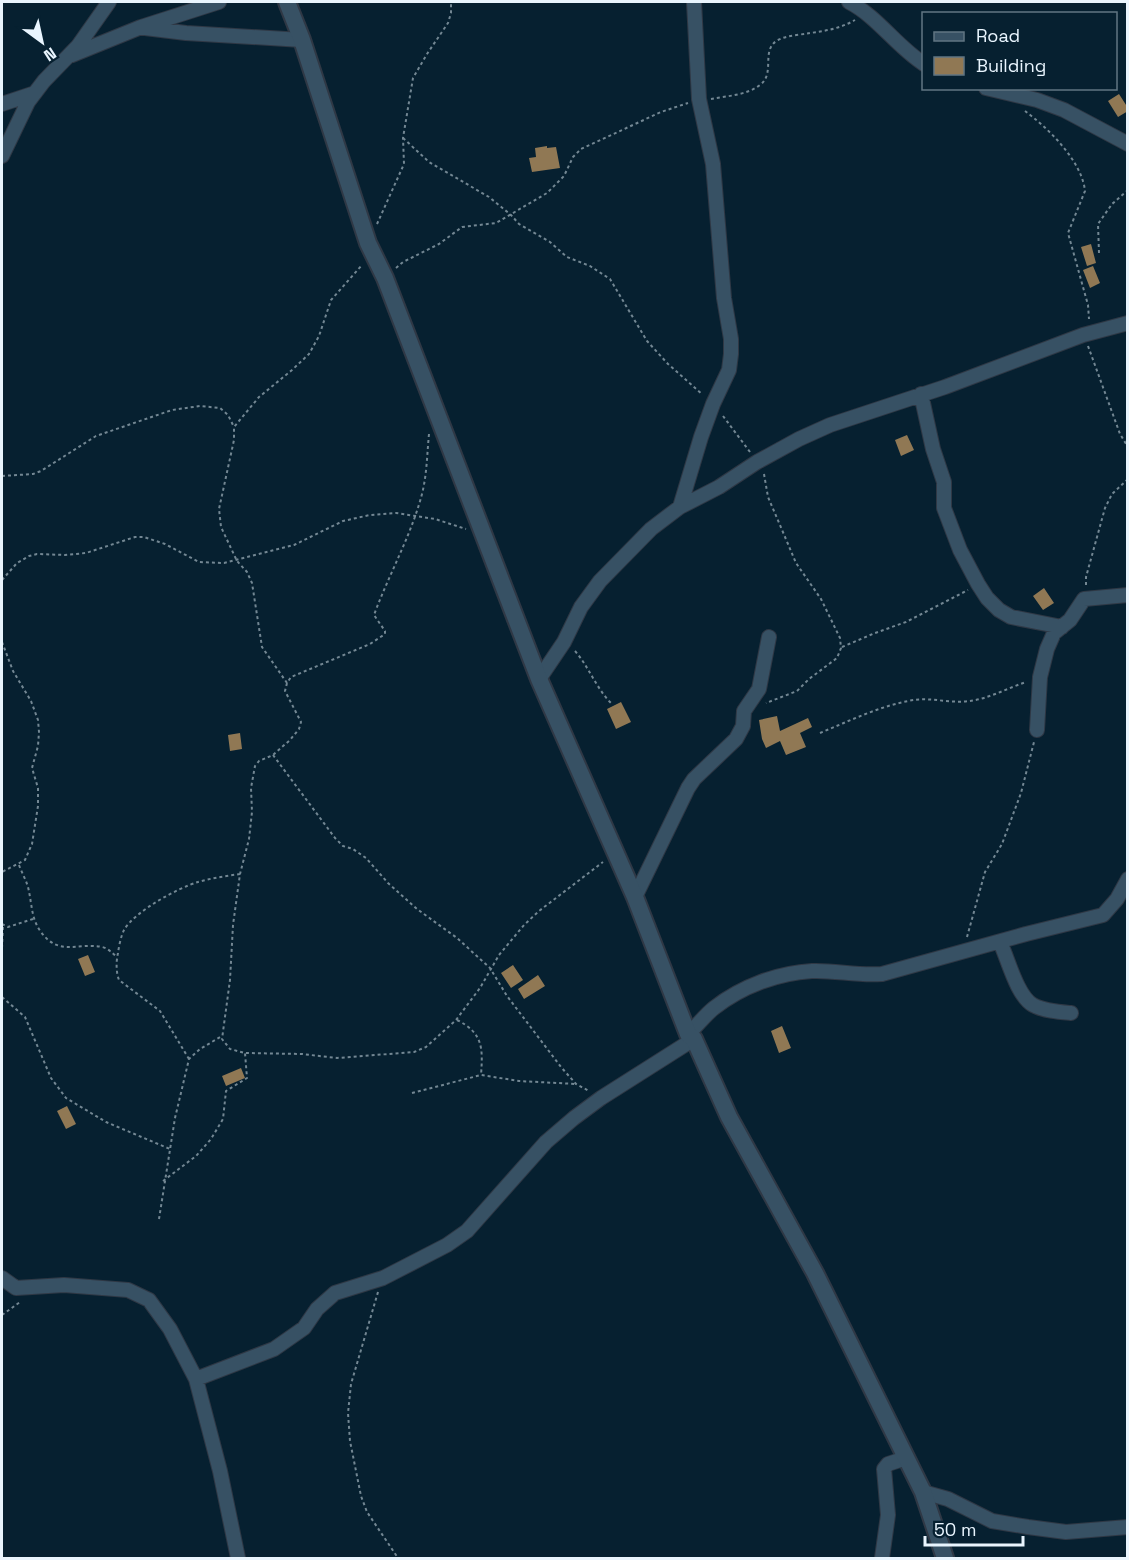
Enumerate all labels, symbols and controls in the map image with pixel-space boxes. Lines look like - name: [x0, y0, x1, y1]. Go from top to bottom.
- north arrow: [12, 12, 72, 72]
- legend: [922, 12, 1117, 90]
- text: Road: [976, 24, 1020, 47]
- text: N: [40, 42, 60, 66]
- text: Building: [976, 54, 1046, 77]
- scale bar: [925, 1509, 1022, 1547]
- text: 50 m: [934, 1518, 976, 1541]

